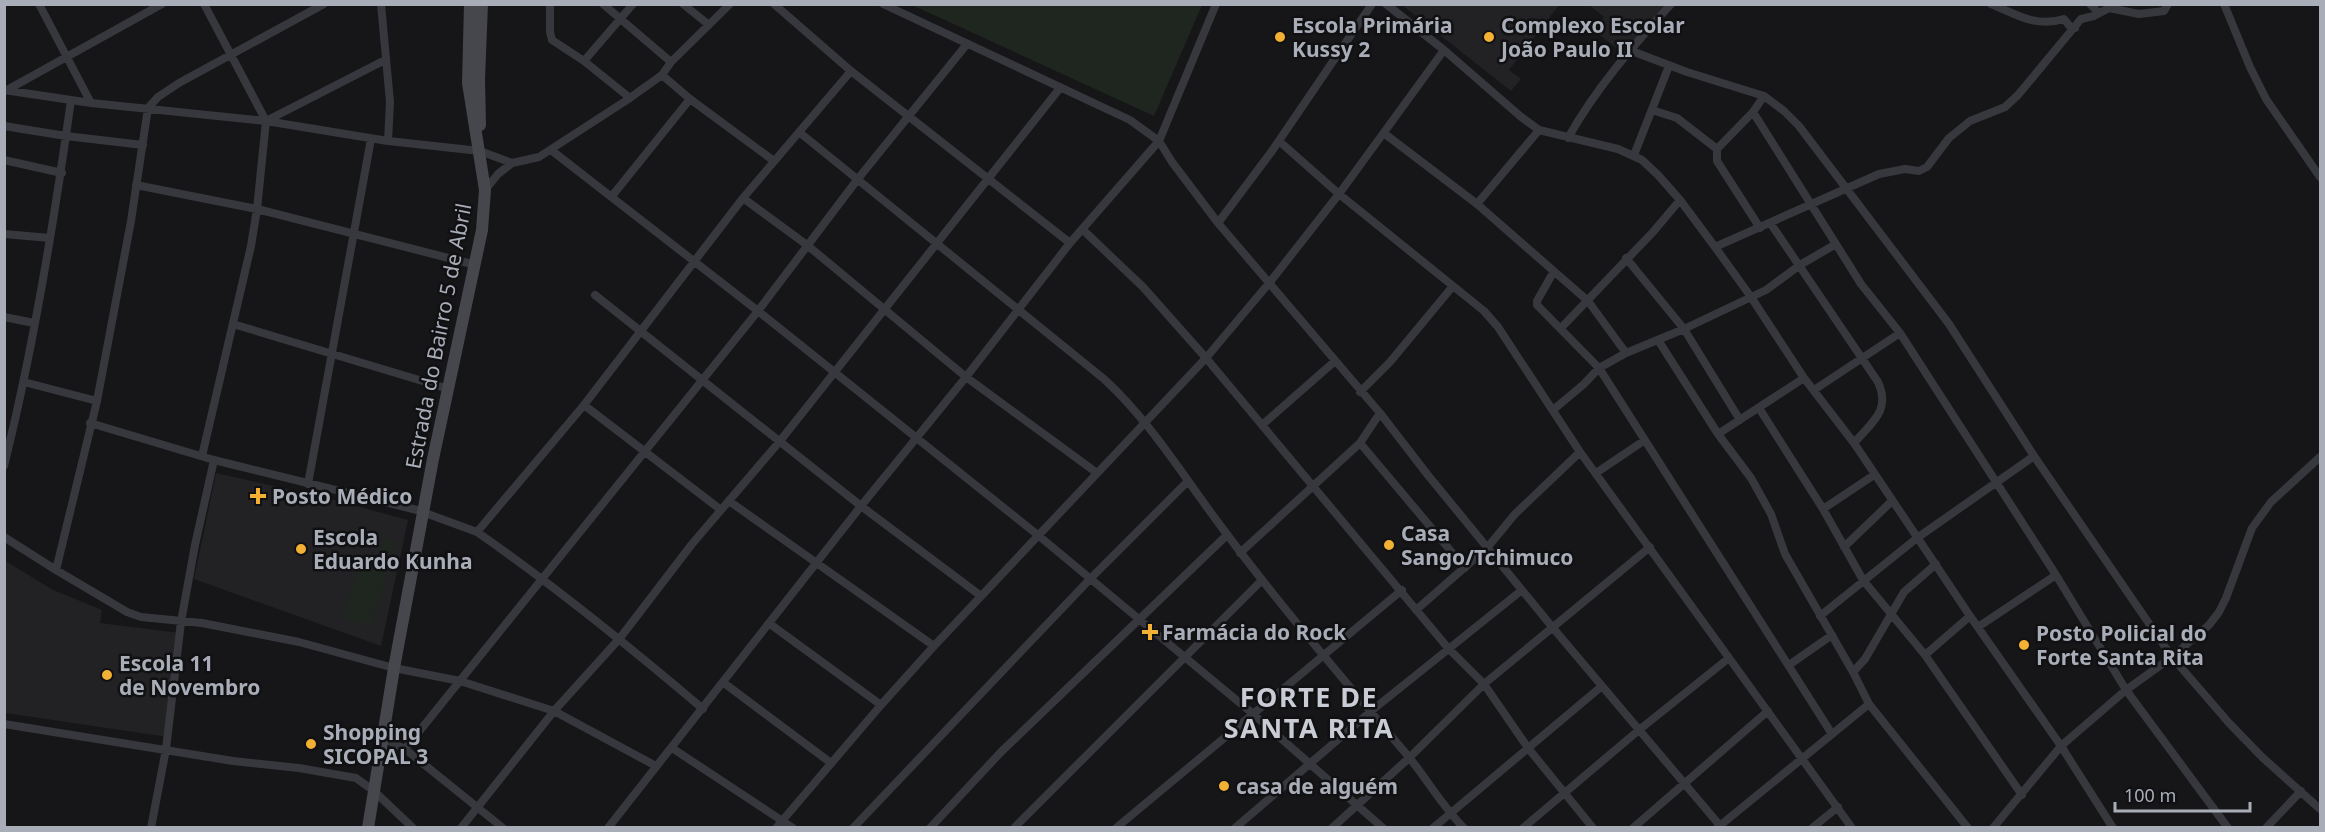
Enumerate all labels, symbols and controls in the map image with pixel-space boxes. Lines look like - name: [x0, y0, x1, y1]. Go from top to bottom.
- place label: Escola Primária Kussy 2: [1292, 11, 1453, 63]
- place label: Complexo Escolar João Paulo II: [1499, 11, 1685, 63]
- marker: Escola Primária Kussy 2: [1273, 30, 1287, 44]
- marker: Complexo Escolar João Paulo II: [1482, 30, 1496, 44]
- street label: Estrada do Bairro 5 de Abril: [398, 201, 478, 471]
- place label: Posto Médico: [272, 482, 412, 510]
- marker: Posto Médico: [249, 487, 267, 505]
- place label: Casa Sango/Tchimuco: [1401, 519, 1573, 571]
- place label: Escola Eduardo Kunha: [313, 523, 473, 575]
- marker: Casa Sango/Tchimuco: [1382, 538, 1396, 552]
- marker: Escola Eduardo Kunha: [294, 542, 308, 556]
- place label: Farmácia do Rock: [1162, 618, 1347, 646]
- place label: Posto Policial do Forte Santa Rita: [2036, 619, 2207, 671]
- marker: Farmácia do Rock: [1143, 625, 1157, 639]
- marker: Posto Policial do Forte Santa Rita: [2017, 638, 2031, 652]
- place label: Escola 11 de Novembro: [119, 649, 260, 701]
- marker: Escola 11 de Novembro: [100, 668, 114, 682]
- district label: FORTE DE SANTA RITA: [1224, 678, 1394, 746]
- place label: Shopping SICOPAL 3: [323, 718, 428, 770]
- marker: Shopping SICOPAL 3: [304, 737, 318, 751]
- place label: casa de alguém: [1236, 772, 1398, 800]
- scale bar: [2115, 775, 2250, 813]
- marker: casa de alguém: [1217, 779, 1231, 793]
- text: 100 m: [2124, 783, 2176, 807]

